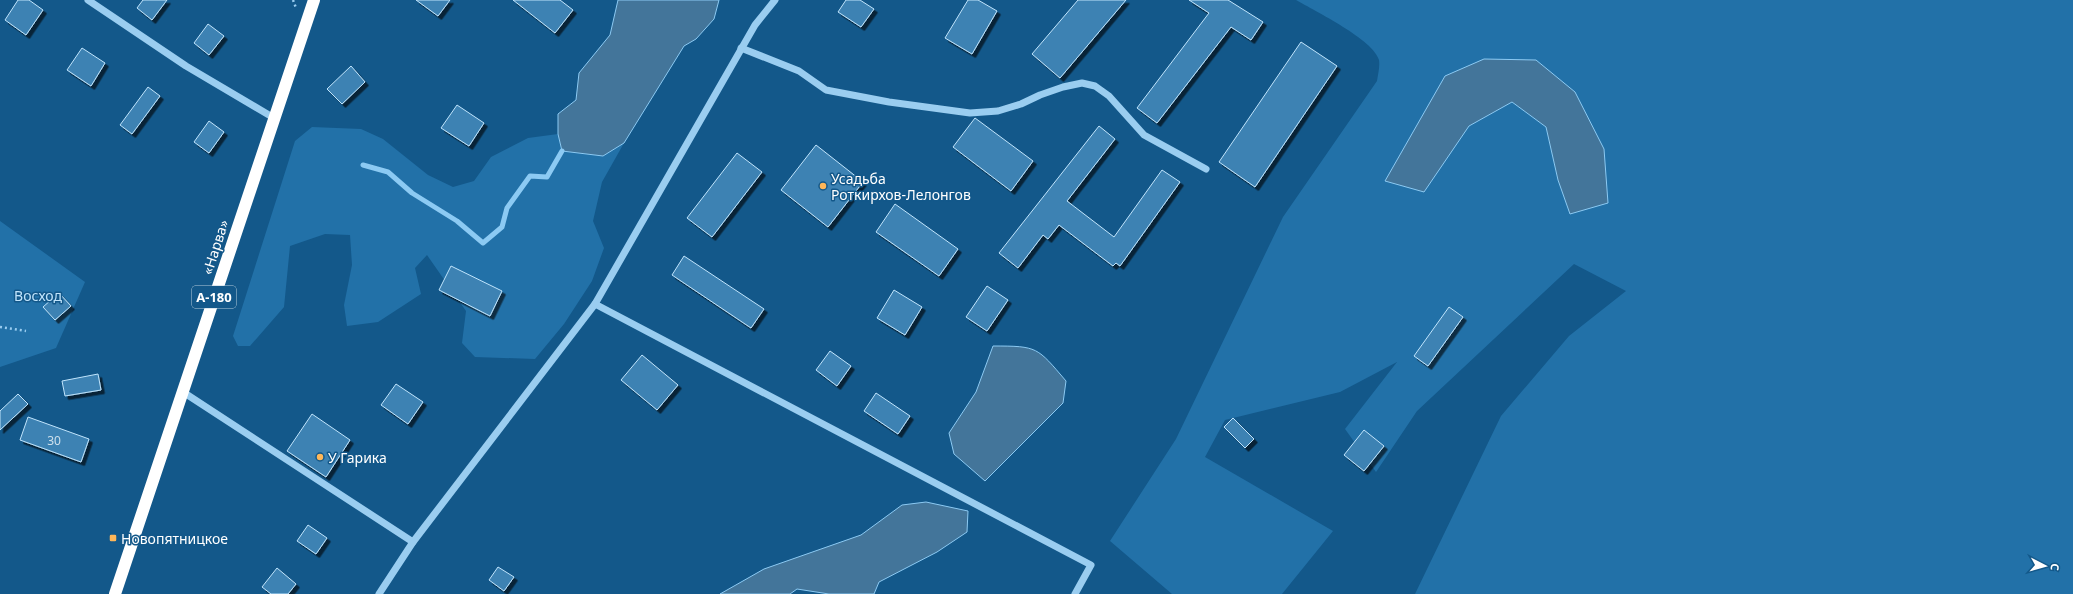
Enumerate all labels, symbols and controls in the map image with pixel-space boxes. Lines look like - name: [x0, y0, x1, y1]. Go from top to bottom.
- place label: Усадьба Роткирхов-Лелонгов: [831, 169, 971, 204]
- marker: Усадьба Роткирхов-Лелонгов: [818, 181, 828, 191]
- street label: «Нарва»: [197, 217, 233, 277]
- park label: Восход: [14, 286, 62, 305]
- road number: А-180: [192, 286, 236, 308]
- house number: 30: [47, 432, 61, 449]
- place label: У Гарика: [328, 448, 387, 467]
- marker: У Гарика: [315, 452, 325, 462]
- place label: Новопятницкое: [121, 529, 228, 548]
- marker: Новопятницкое: [108, 533, 118, 543]
- north arrow: [2025, 546, 2065, 586]
- text: С: [2048, 563, 2063, 571]

